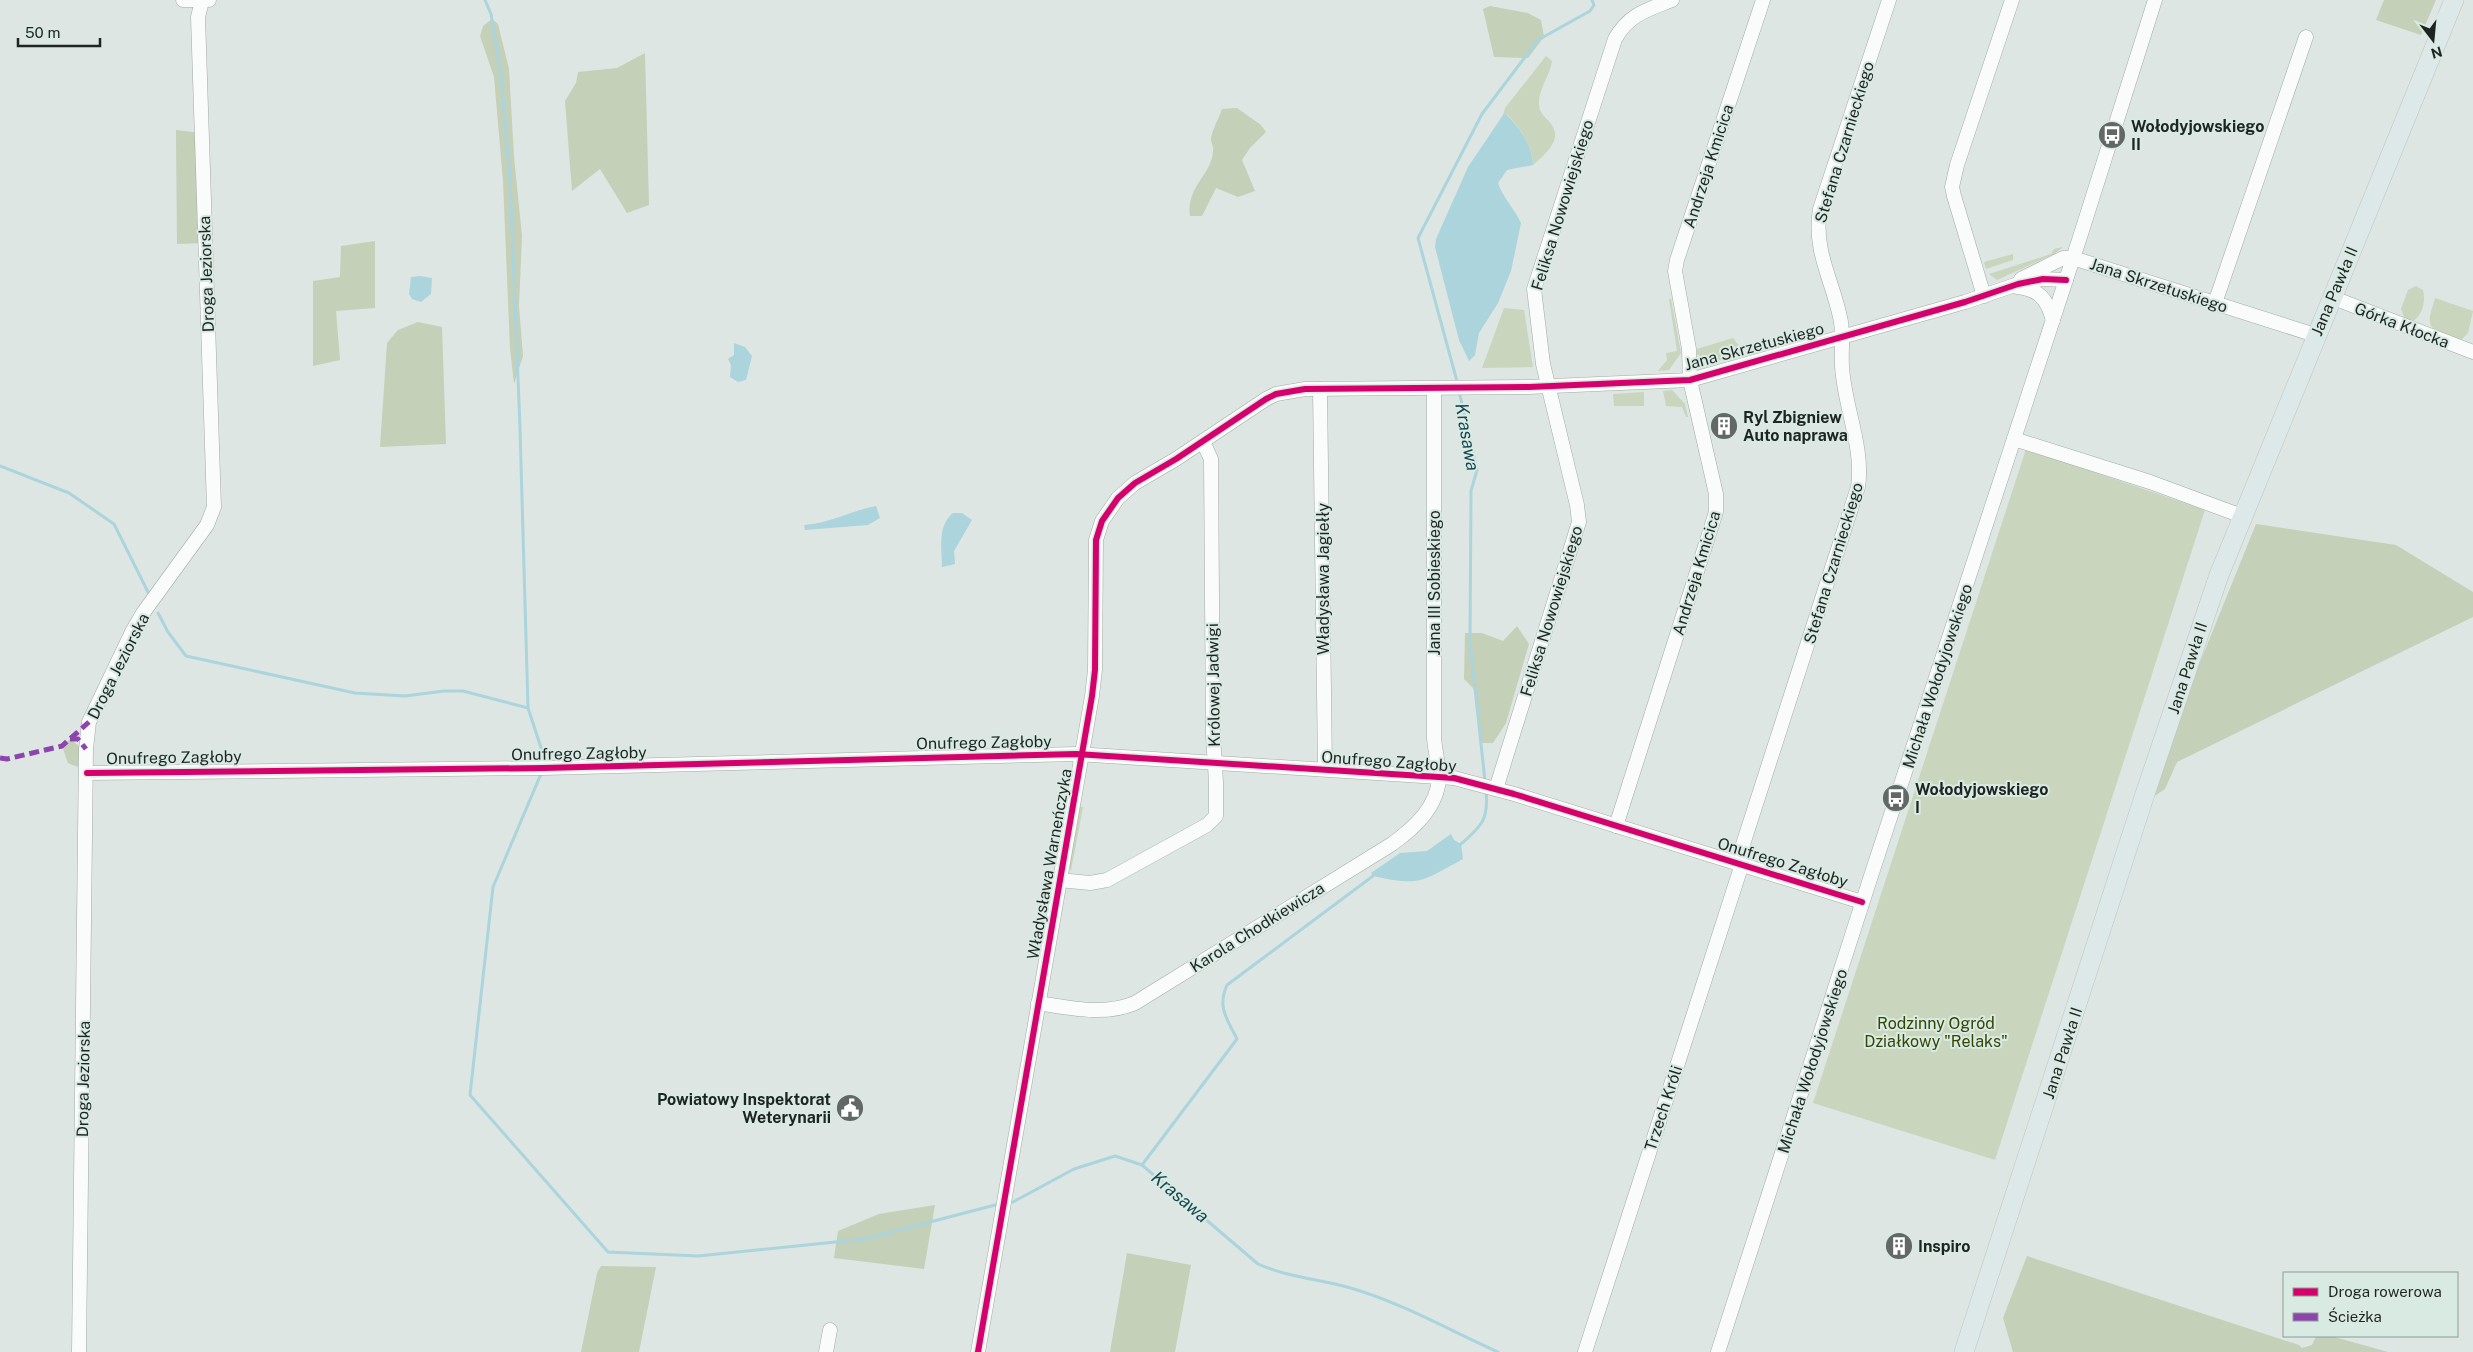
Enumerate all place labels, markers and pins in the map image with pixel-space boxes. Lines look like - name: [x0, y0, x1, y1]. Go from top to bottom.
- place label: Wołodyjowskiego II: [2131, 117, 2264, 154]
- bus stop icon: Wołodyjowskiego II: [2097, 120, 2127, 150]
- place label: Ryl Zbigniew Auto naprawa: [1743, 408, 1848, 445]
- building icon: Ryl Zbigniew Auto naprawa: [1709, 411, 1739, 441]
- place label: Wołodyjowskiego I: [1915, 780, 2048, 817]
- bus stop icon: Wołodyjowskiego I: [1881, 783, 1911, 813]
- place label: Powiatowy Inspektorat Weterynarii: [657, 1090, 831, 1127]
- public building icon: Powiatowy Inspektorat Weterynarii: [835, 1093, 865, 1123]
- building icon: Inspiro: [1884, 1231, 1914, 1261]
- place label: Inspiro: [1918, 1237, 1971, 1256]

